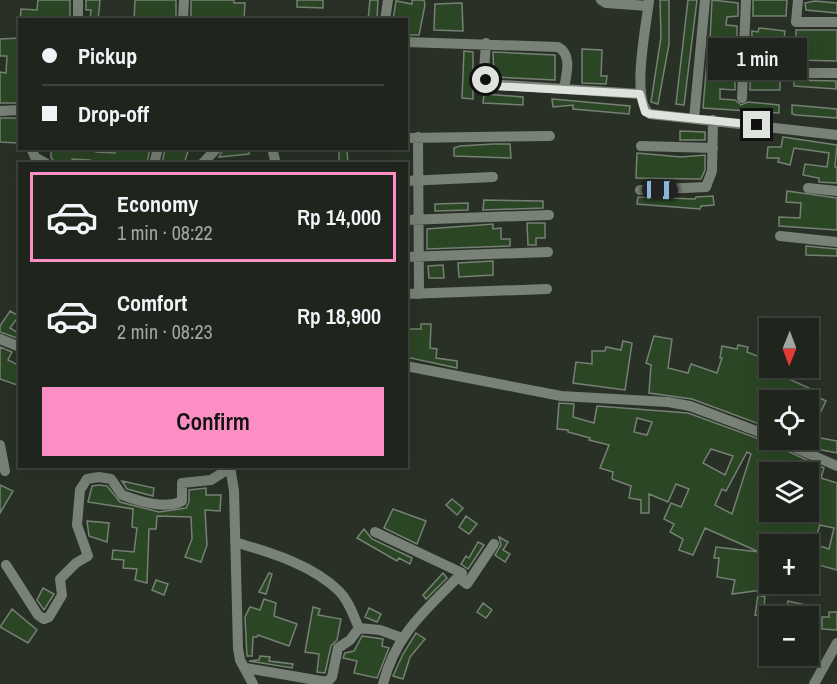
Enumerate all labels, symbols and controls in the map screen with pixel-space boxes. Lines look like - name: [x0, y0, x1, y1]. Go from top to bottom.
- callout: 1 min: [708, 38, 807, 80]
- text: Pickup: [78, 41, 137, 71]
- text: 1 min: [736, 45, 779, 72]
- route start: [472, 66, 499, 93]
- text: Drop-off: [78, 99, 149, 129]
- route end: [743, 111, 770, 138]
- car: [642, 181, 678, 199]
- text: Economy: [117, 189, 198, 219]
- icon: car: [45, 190, 99, 244]
- text: Rp 14,000: [297, 202, 381, 232]
- text: 1 min · 08:22: [117, 219, 213, 246]
- text: Comfort: [117, 288, 187, 318]
- icon: car: [45, 289, 99, 343]
- text: Rp 18,900: [297, 301, 381, 331]
- text: 2 min · 08:23: [117, 318, 213, 345]
- north arrow: [759, 318, 819, 378]
- map controls: [759, 318, 819, 666]
- button: Confirm: [42, 387, 384, 456]
- button: locate: [759, 390, 819, 450]
- button: layers: [759, 462, 819, 522]
- button: +: [759, 534, 819, 594]
- button: −: [759, 606, 819, 666]

